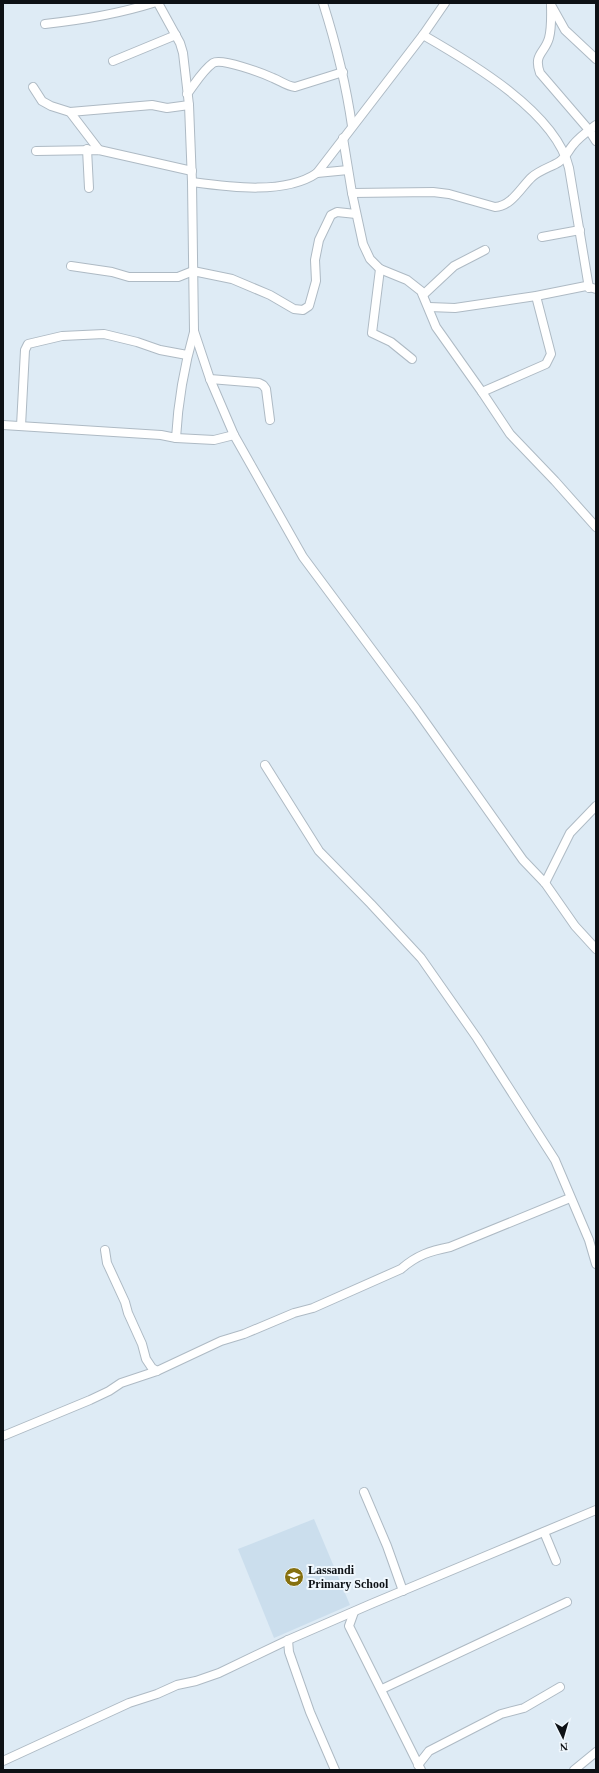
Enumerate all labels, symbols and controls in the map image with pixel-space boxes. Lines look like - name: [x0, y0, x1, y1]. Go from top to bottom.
- place label: Lassandi Primary School: [308, 1563, 389, 1591]
- school or university icon: Lassandi Primary School: [283, 1566, 305, 1588]
- north arrow: [543, 1717, 583, 1757]
- text: N: [559, 1741, 568, 1753]

